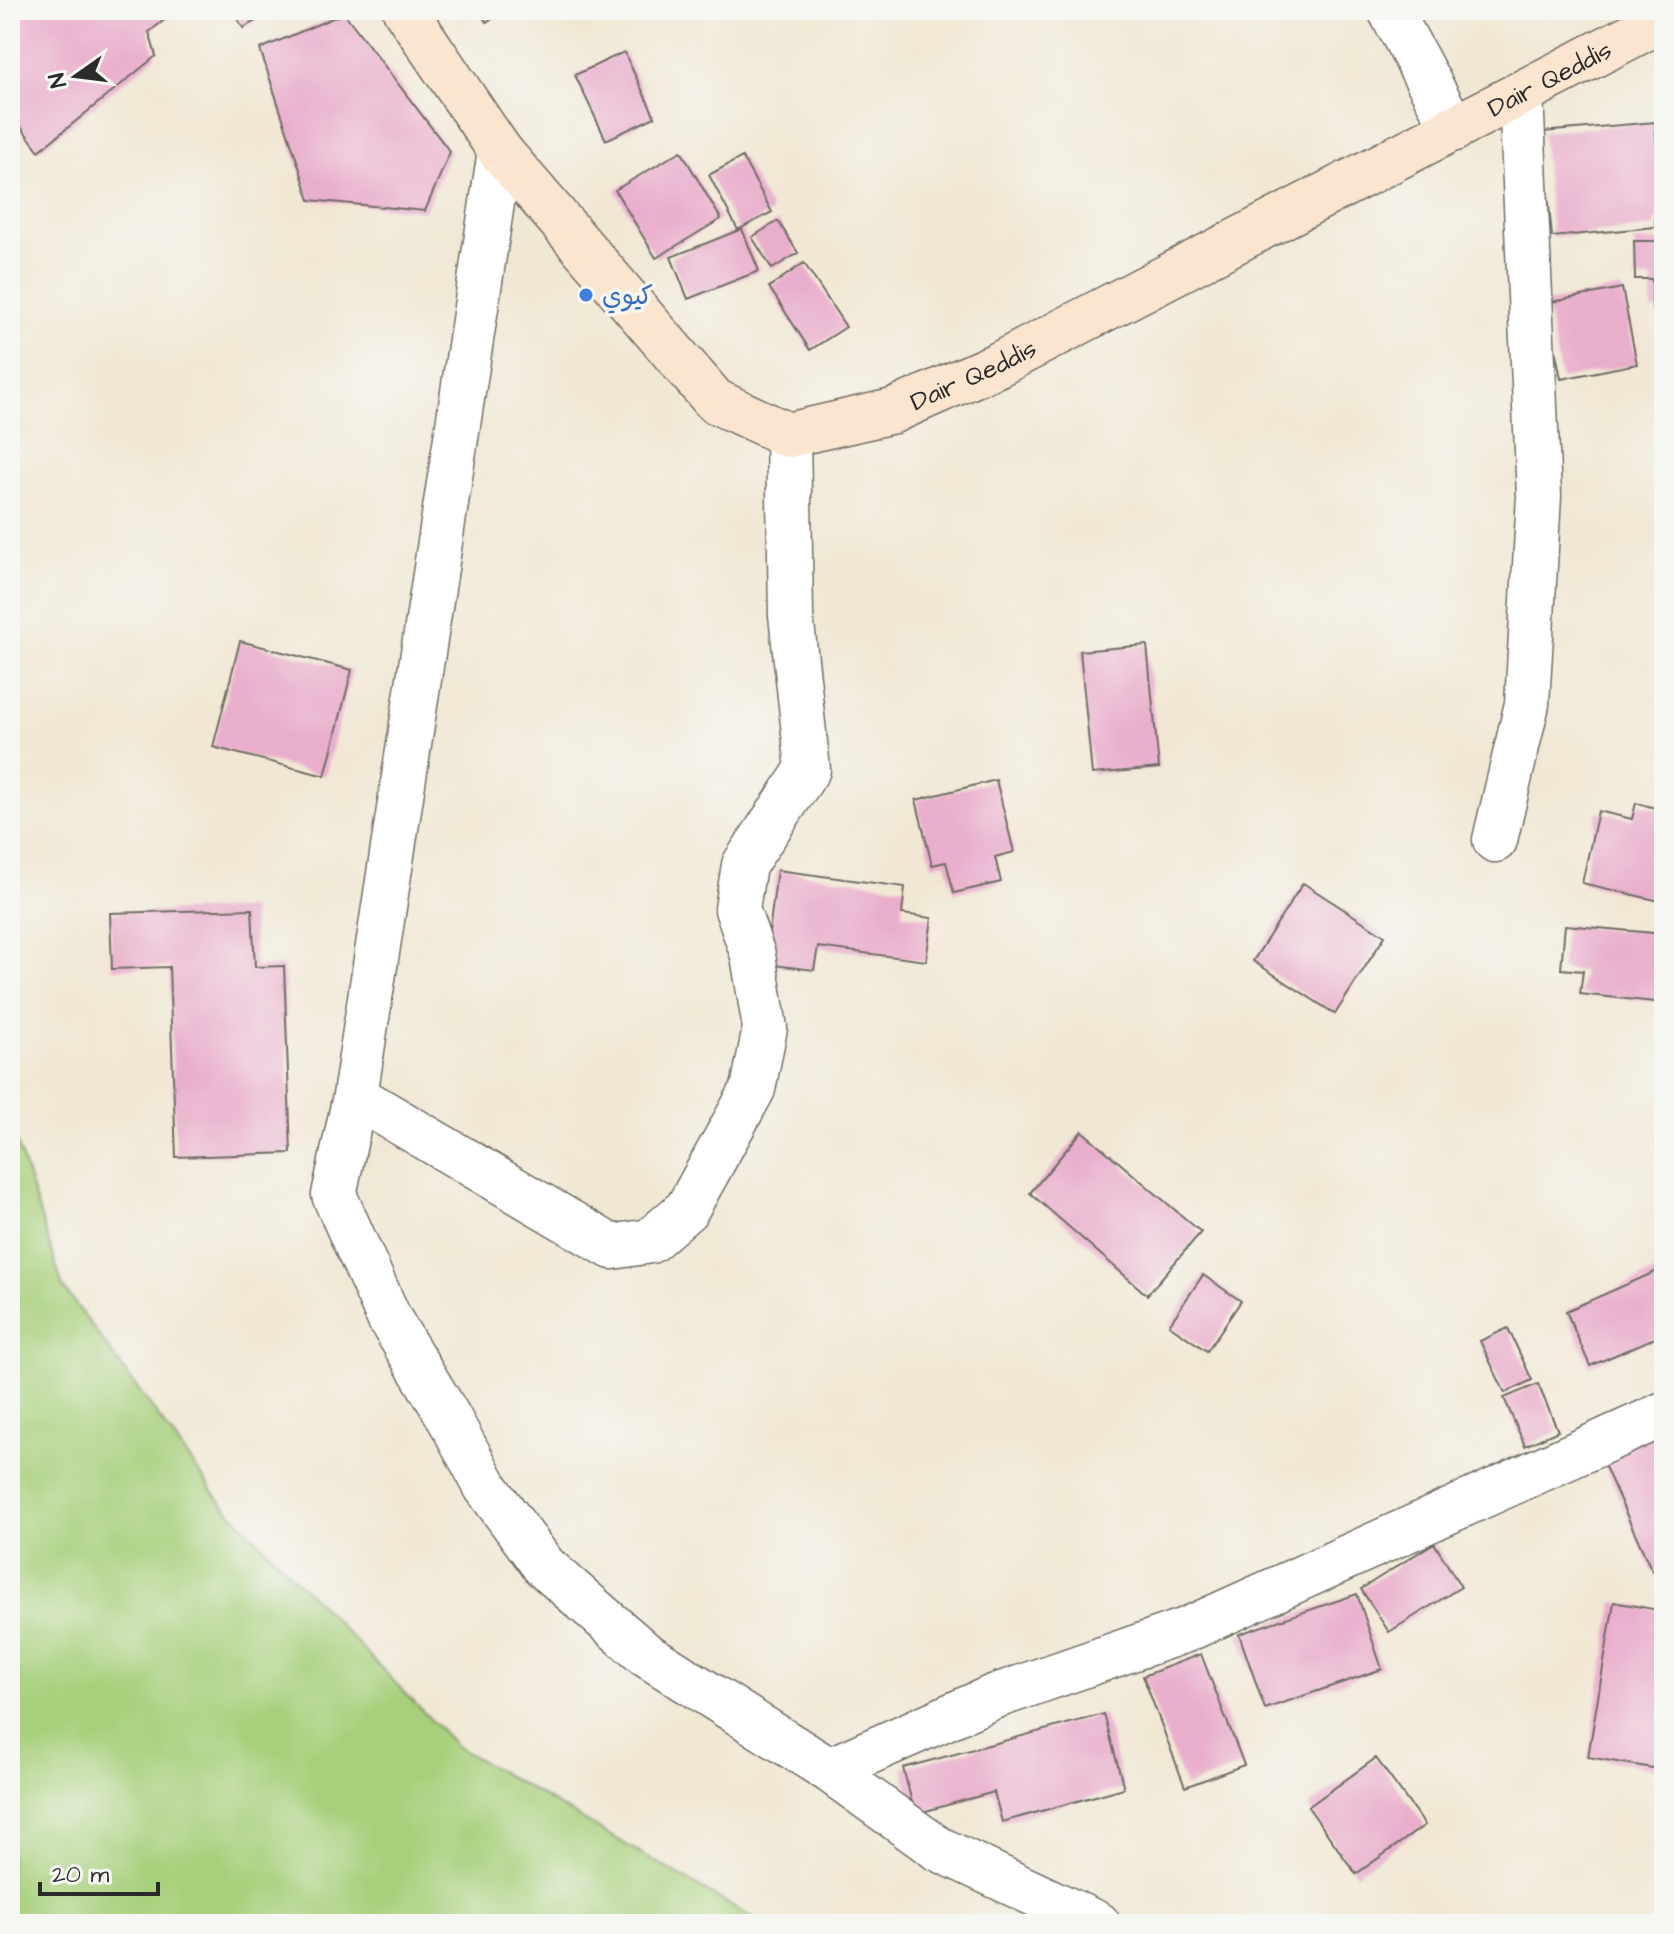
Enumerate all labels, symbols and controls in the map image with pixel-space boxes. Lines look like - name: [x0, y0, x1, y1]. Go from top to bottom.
- street label: Dair Qeddis: [1482, 32, 1618, 126]
- north arrow: [36, 36, 116, 116]
- text: N: [41, 70, 75, 91]
- place label: كيوي: [602, 278, 653, 314]
- marker: كيوي: [577, 286, 595, 304]
- street label: Dair Qeddis: [905, 331, 1043, 420]
- scale bar: [40, 1846, 158, 1896]
- text: 20 m: [52, 1858, 109, 1892]

